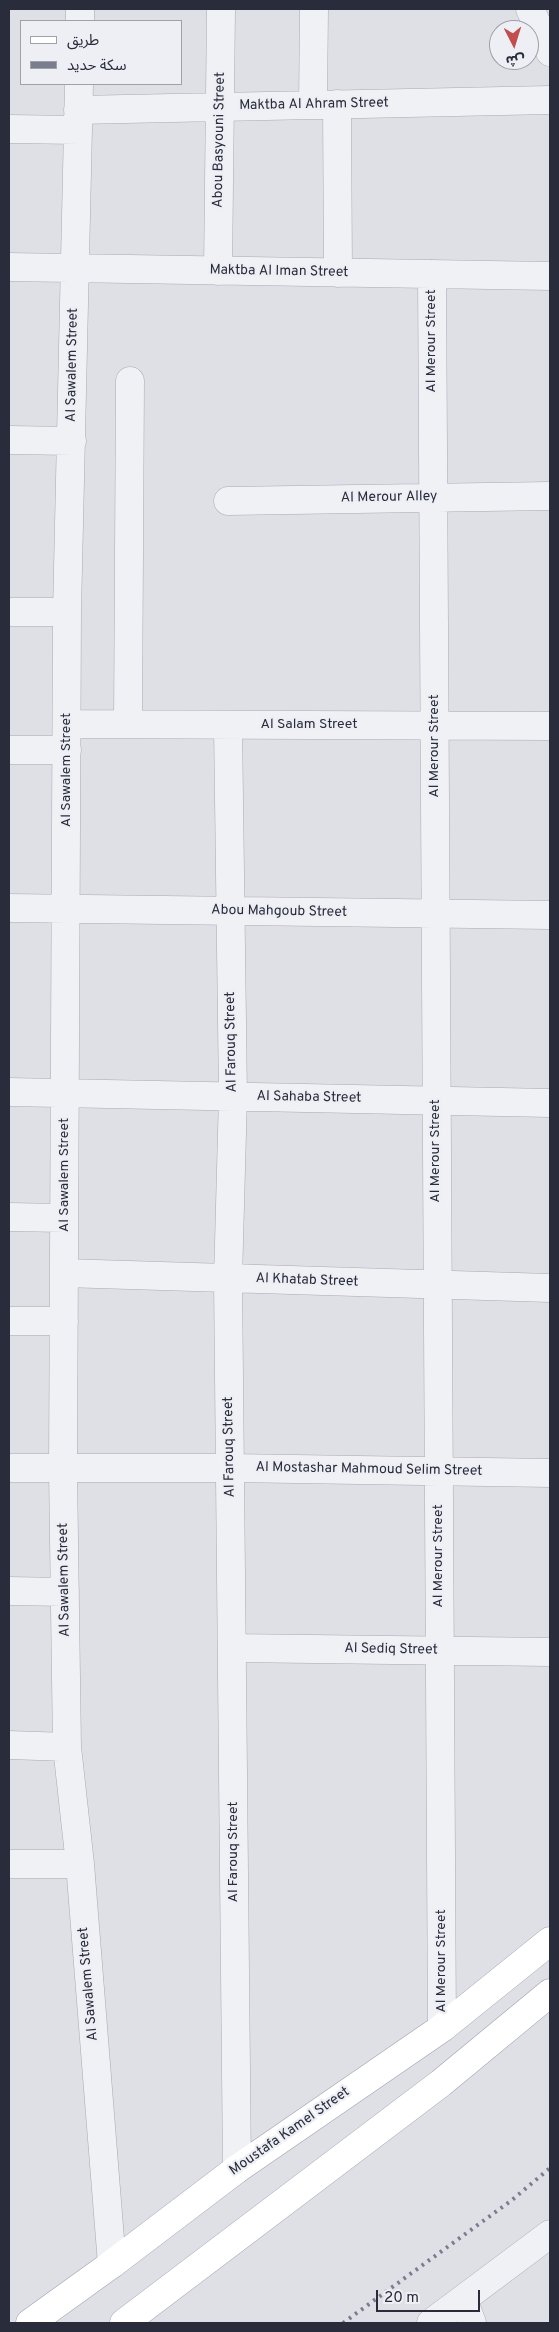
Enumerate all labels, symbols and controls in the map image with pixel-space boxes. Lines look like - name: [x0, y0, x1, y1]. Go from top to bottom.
- legend: [20, 20, 182, 85]
- north arrow: [489, 20, 539, 70]
- text: طريق: [67, 32, 99, 51]
- text: ش: [505, 50, 526, 69]
- text: سكة حديد: [67, 57, 126, 76]
- street label: Abou Basyouni Street: [210, 72, 230, 208]
- street label: Maktba Al Ahram Street: [239, 95, 389, 115]
- street label: Maktba Al Iman Street: [209, 262, 349, 282]
- street label: Al Merour Street: [424, 289, 440, 393]
- street label: Al Sawalem Street: [64, 308, 82, 422]
- street label: Al Merour Alley: [341, 489, 437, 507]
- street label: Al Merour Street: [427, 694, 443, 798]
- street label: Al Sawalem Street: [59, 713, 75, 827]
- street label: Al Salam Street: [260, 717, 358, 733]
- street label: Abou Mahgoub Street: [211, 902, 347, 922]
- street label: Al Farouq Street: [223, 991, 241, 1093]
- street label: Al Sahaba Street: [256, 1089, 362, 1107]
- street label: Al Merour Street: [428, 1099, 444, 1203]
- street label: Al Sawalem Street: [57, 1118, 73, 1232]
- street label: Al Khatab Street: [255, 1271, 359, 1291]
- street label: Al Farouq Street: [221, 1396, 239, 1498]
- street label: Al Mostashar Mahmoud Selim Street: [255, 1460, 483, 1480]
- street label: Al Merour Street: [431, 1504, 447, 1608]
- street label: Al Sawalem Street: [56, 1523, 74, 1637]
- street label: Al Sediq Street: [344, 1641, 438, 1659]
- street label: Al Farouq Street: [226, 1801, 242, 1903]
- street label: Al Merour Street: [434, 1909, 450, 2013]
- street label: Al Sawalem Street: [76, 1926, 102, 2042]
- street label: Moustafa Kamel Street: [227, 2084, 353, 2180]
- scale bar: [379, 2280, 483, 2312]
- text: 20 m: [384, 2289, 419, 2308]

